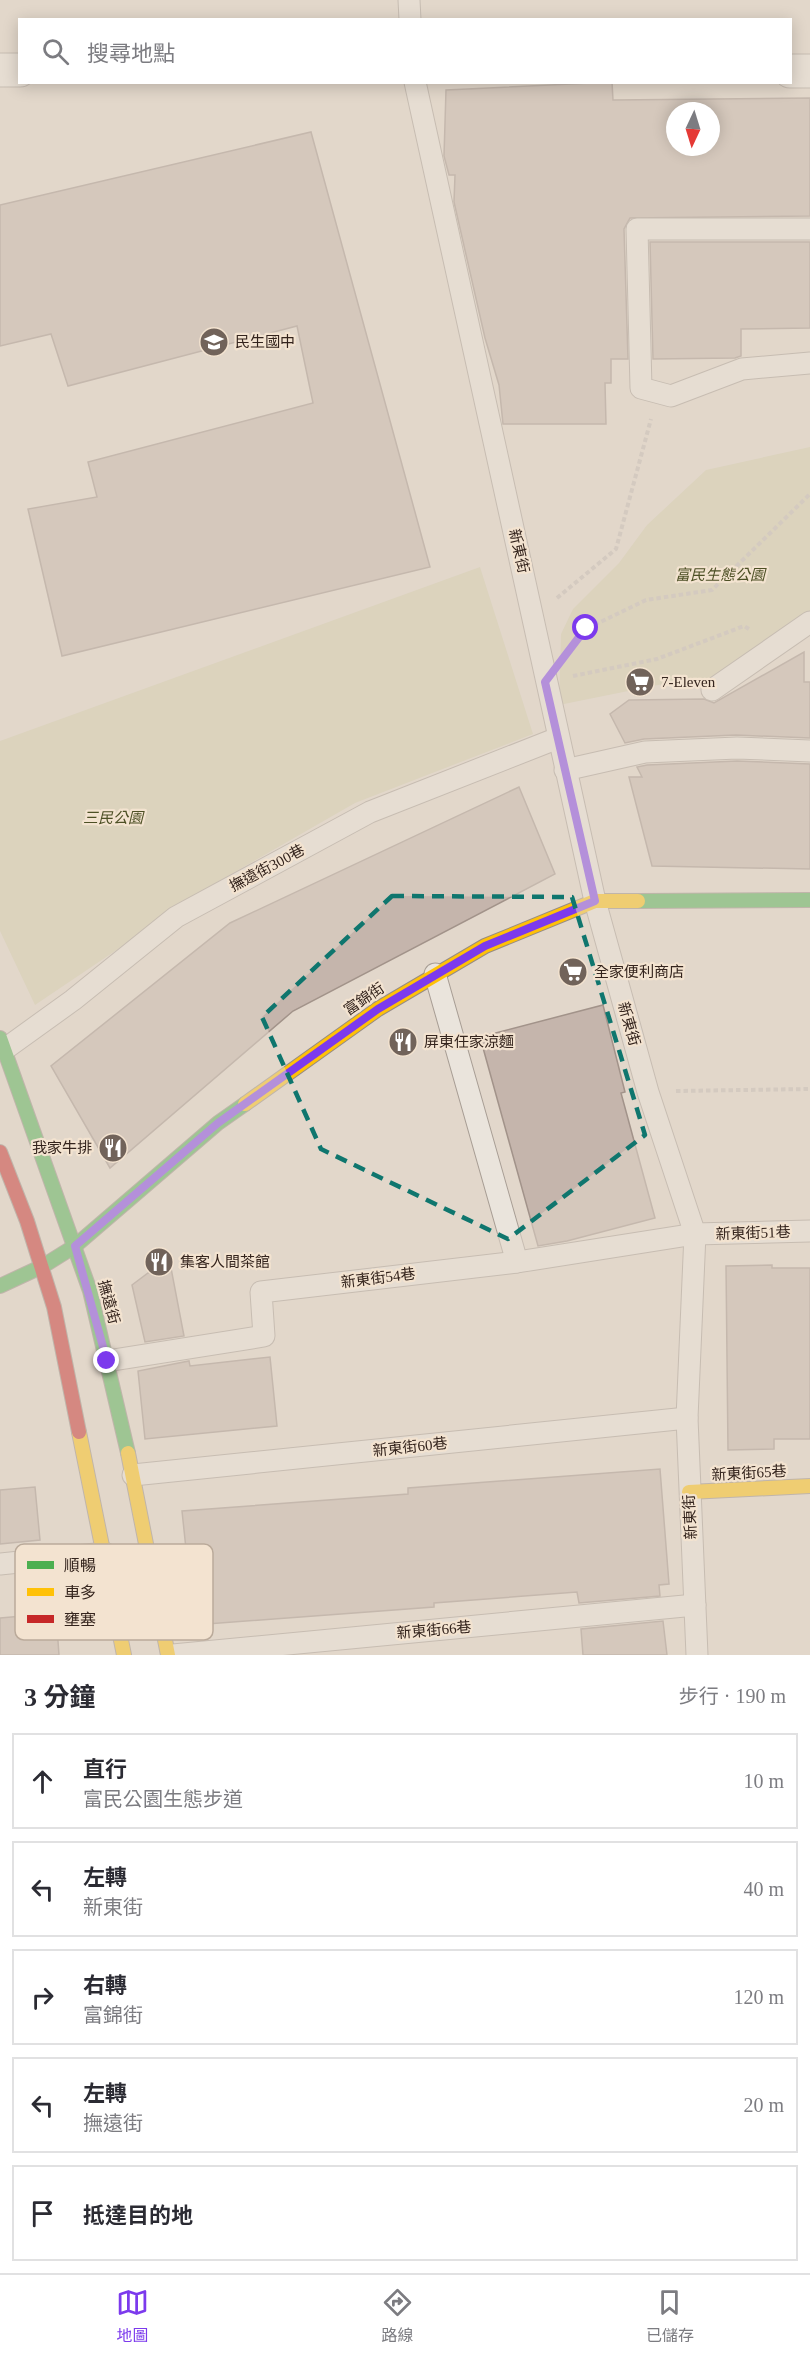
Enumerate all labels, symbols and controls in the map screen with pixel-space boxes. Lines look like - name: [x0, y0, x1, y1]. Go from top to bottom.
- search box: [18, 18, 792, 84]
- icon: search: [39, 35, 72, 68]
- text: 搜尋地點: [87, 41, 175, 66]
- north arrow: [666, 102, 720, 156]
- school or university icon: 民生國中: [198, 326, 230, 358]
- place label: 民生國中: [235, 334, 295, 350]
- street label: 新東街: [506, 527, 532, 575]
- park label: 富民生態公園: [675, 567, 767, 583]
- route start: [572, 614, 598, 640]
- supermarket icon: 7-Eleven: [624, 666, 656, 698]
- place label: 7-Eleven: [661, 674, 716, 690]
- park label: 三民公園: [83, 810, 145, 826]
- street label: 撫遠街300巷: [226, 841, 307, 894]
- supermarket icon: 全家便利商店: [557, 956, 589, 988]
- place label: 全家便利商店: [594, 964, 684, 980]
- street label: 富錦街: [341, 980, 387, 1018]
- street label: 新東街: [615, 1000, 643, 1048]
- restaurant icon: 屏東任家涼麵: [387, 1026, 419, 1058]
- place label: 屏東任家涼麵: [424, 1034, 514, 1050]
- restaurant icon: 我家牛排: [97, 1132, 129, 1164]
- place label: 我家牛排: [32, 1140, 92, 1156]
- street label: 新東街51巷: [715, 1224, 791, 1242]
- restaurant icon: 集客人間茶館: [143, 1246, 175, 1278]
- place label: 集客人間茶館: [180, 1254, 270, 1270]
- street label: 新東街54巷: [340, 1265, 416, 1291]
- street label: 撫遠街: [95, 1278, 124, 1326]
- route end: [93, 1347, 119, 1373]
- street label: 新東街60巷: [372, 1435, 448, 1459]
- street label: 新東街65巷: [711, 1463, 787, 1483]
- street label: 新東街: [681, 1494, 699, 1540]
- legend: [15, 1544, 213, 1640]
- text: 順暢: [64, 1557, 96, 1574]
- text: 車多: [64, 1584, 96, 1601]
- text: 壅塞: [64, 1611, 96, 1628]
- street label: 新東街66巷: [396, 1619, 472, 1641]
- text: 3 分鐘: [24, 1683, 96, 1712]
- text: 步行 · 190 m: [679, 1685, 786, 1707]
- text: 直行: [83, 1757, 127, 1782]
- icon: ahead: [26, 1765, 59, 1798]
- text: 10 m: [743, 1770, 784, 1792]
- text: 富民公園生態步道: [83, 1788, 243, 1810]
- text: 左轉: [83, 1865, 127, 1890]
- icon: left: [26, 1873, 59, 1906]
- text: 40 m: [743, 1878, 784, 1900]
- text: 新東街: [83, 1896, 143, 1918]
- text: 右轉: [83, 1973, 127, 1998]
- icon: right: [26, 1981, 59, 2014]
- text: 120 m: [733, 1986, 784, 2008]
- text: 富錦街: [83, 2004, 143, 2026]
- text: 左轉: [83, 2081, 127, 2106]
- icon: left: [26, 2089, 59, 2122]
- text: 20 m: [743, 2094, 784, 2116]
- text: 撫遠街: [83, 2112, 143, 2134]
- icon: arrive: [26, 2197, 59, 2230]
- text: 抵達目的地: [83, 2203, 193, 2228]
- tab: 地圖: [116, 2286, 149, 2346]
- tab: 路線: [381, 2286, 414, 2346]
- tab: 已儲存: [646, 2286, 694, 2346]

